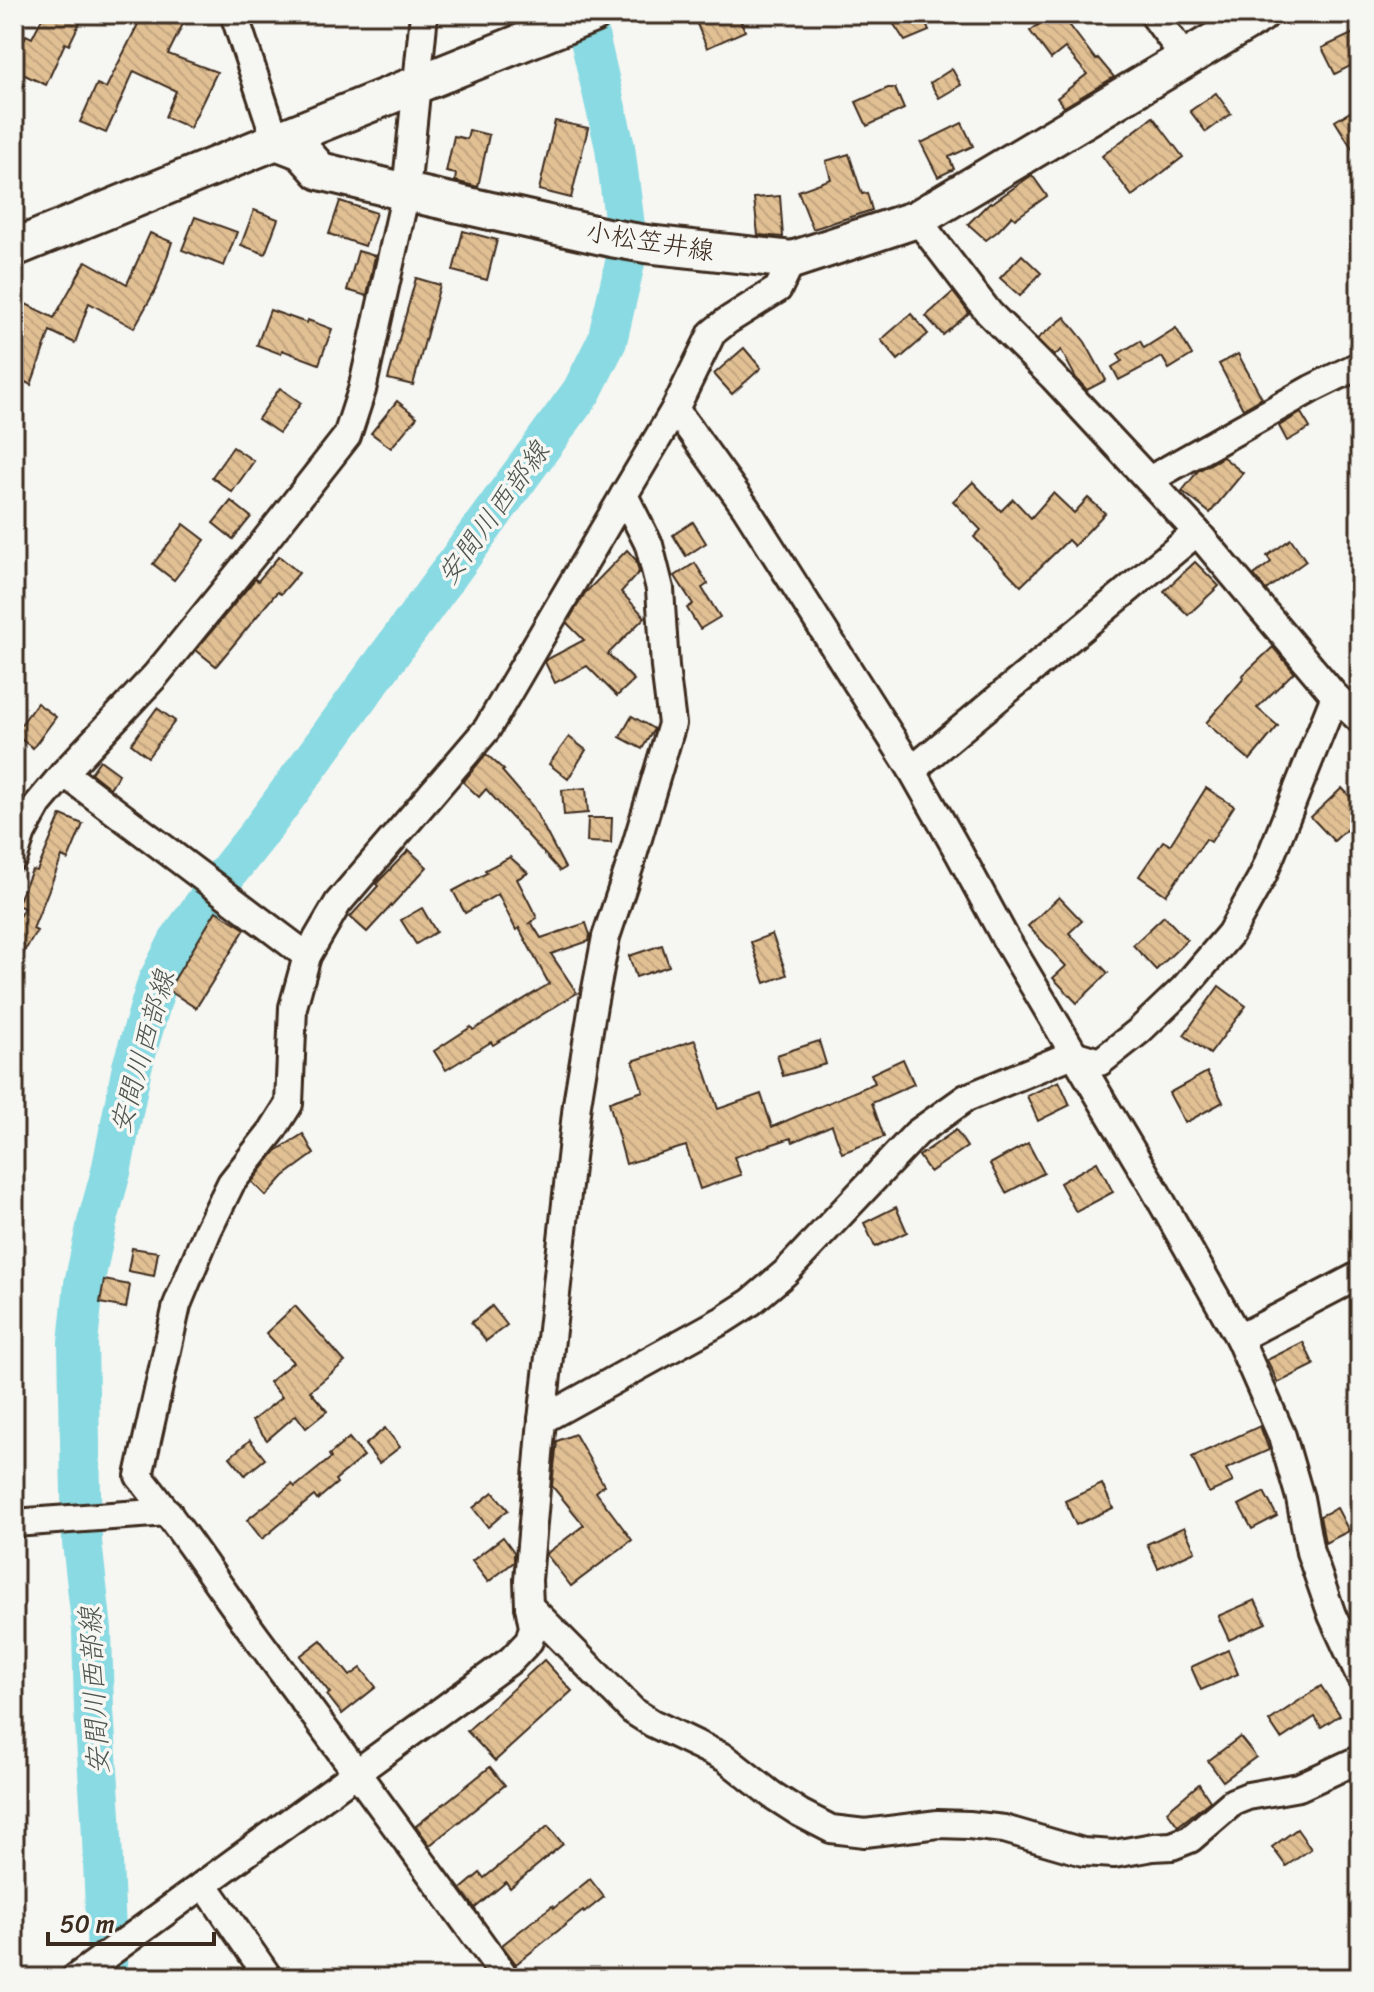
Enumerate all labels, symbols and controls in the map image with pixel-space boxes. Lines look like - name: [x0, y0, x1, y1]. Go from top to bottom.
- street label: 小松笠井線: [582, 208, 718, 274]
- water label: 安間川西部線: [424, 430, 563, 595]
- water label: 安間川西部線: [95, 964, 189, 1140]
- water label: 安間川西部線: [65, 1605, 123, 1776]
- scale bar: [48, 1896, 214, 1946]
- text: 50 m: [60, 1903, 115, 1945]

